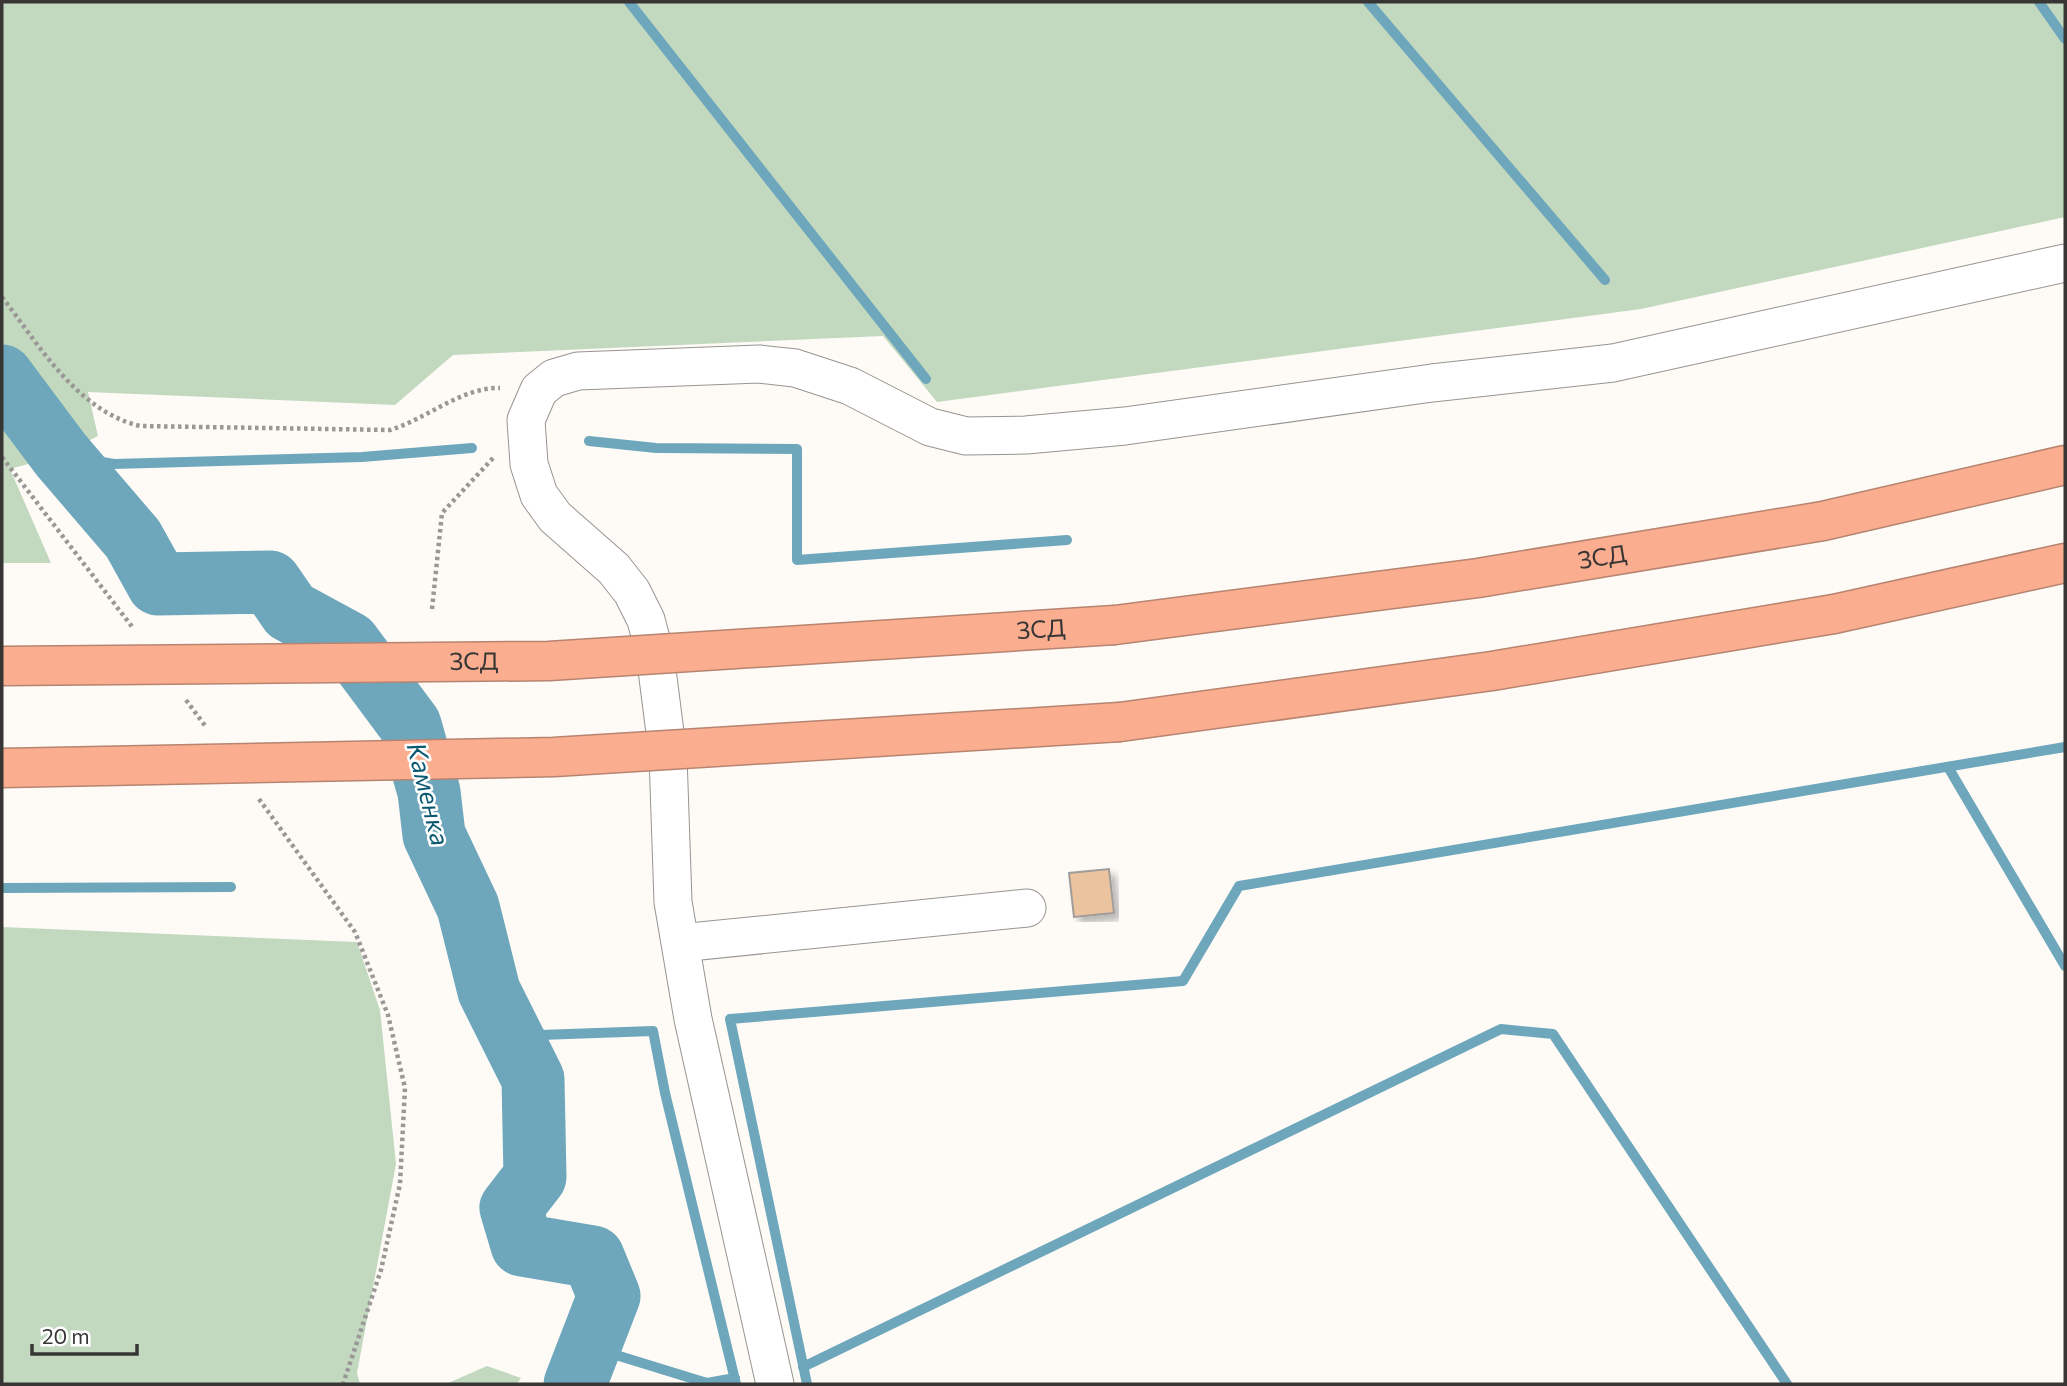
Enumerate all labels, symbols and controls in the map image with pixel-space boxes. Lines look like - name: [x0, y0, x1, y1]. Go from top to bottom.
- street label: ЗСД: [1575, 538, 1629, 574]
- street label: ЗСД: [1016, 612, 1066, 644]
- street label: ЗСД: [449, 645, 499, 675]
- water label: Каменка: [402, 739, 457, 848]
- scale bar: [32, 1312, 136, 1356]
- text: 20 m: [42, 1323, 90, 1348]

